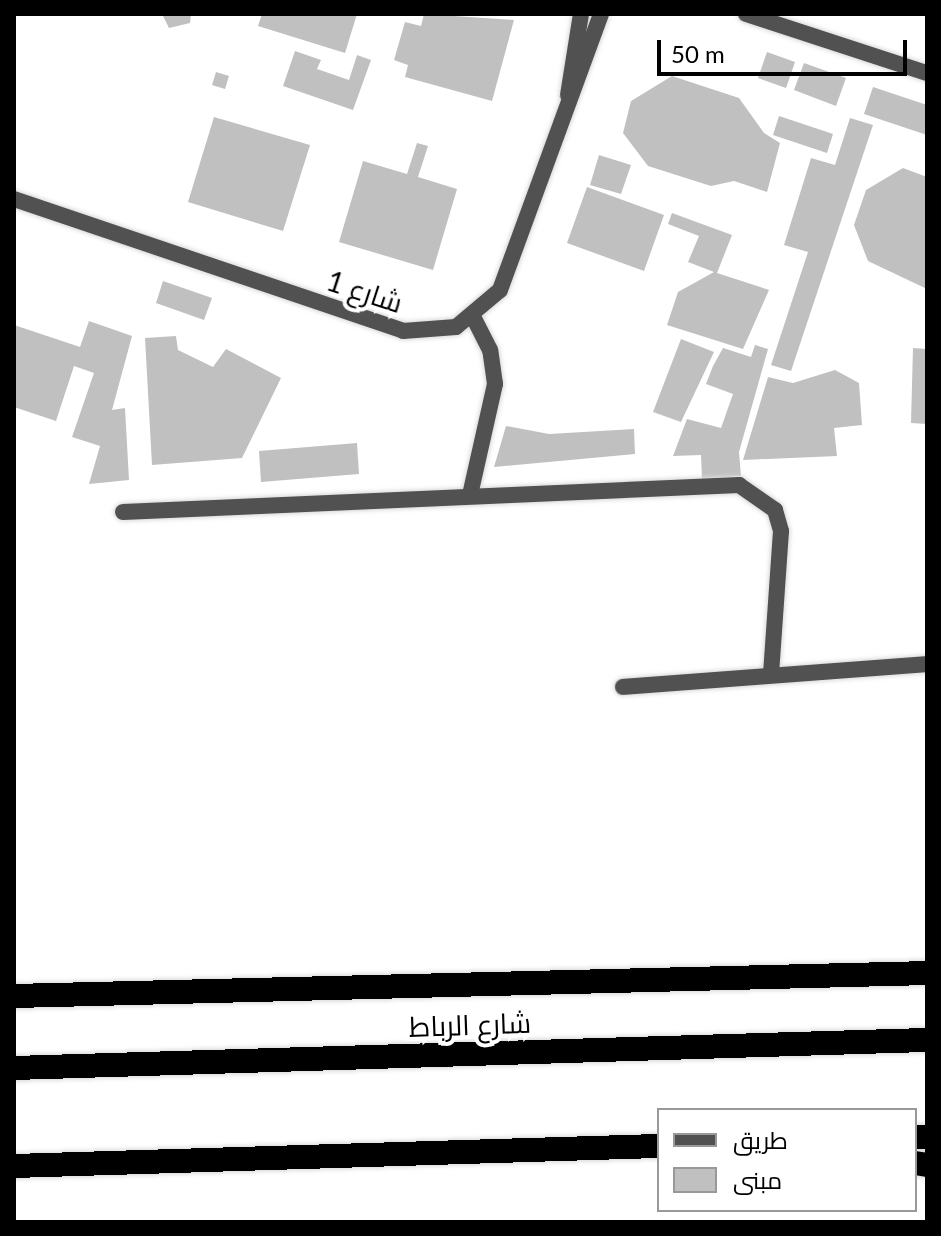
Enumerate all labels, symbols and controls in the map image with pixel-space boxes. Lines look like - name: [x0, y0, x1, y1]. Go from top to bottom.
- scale bar: [661, 24, 911, 74]
- text: 50 m: [671, 39, 725, 68]
- street label: شارع 1: [323, 263, 407, 319]
- street label: شارع الرباط: [408, 1005, 532, 1043]
- legend: [657, 1108, 917, 1212]
- text: طريق: [733, 1125, 788, 1154]
- text: مبنى: [733, 1165, 782, 1194]

